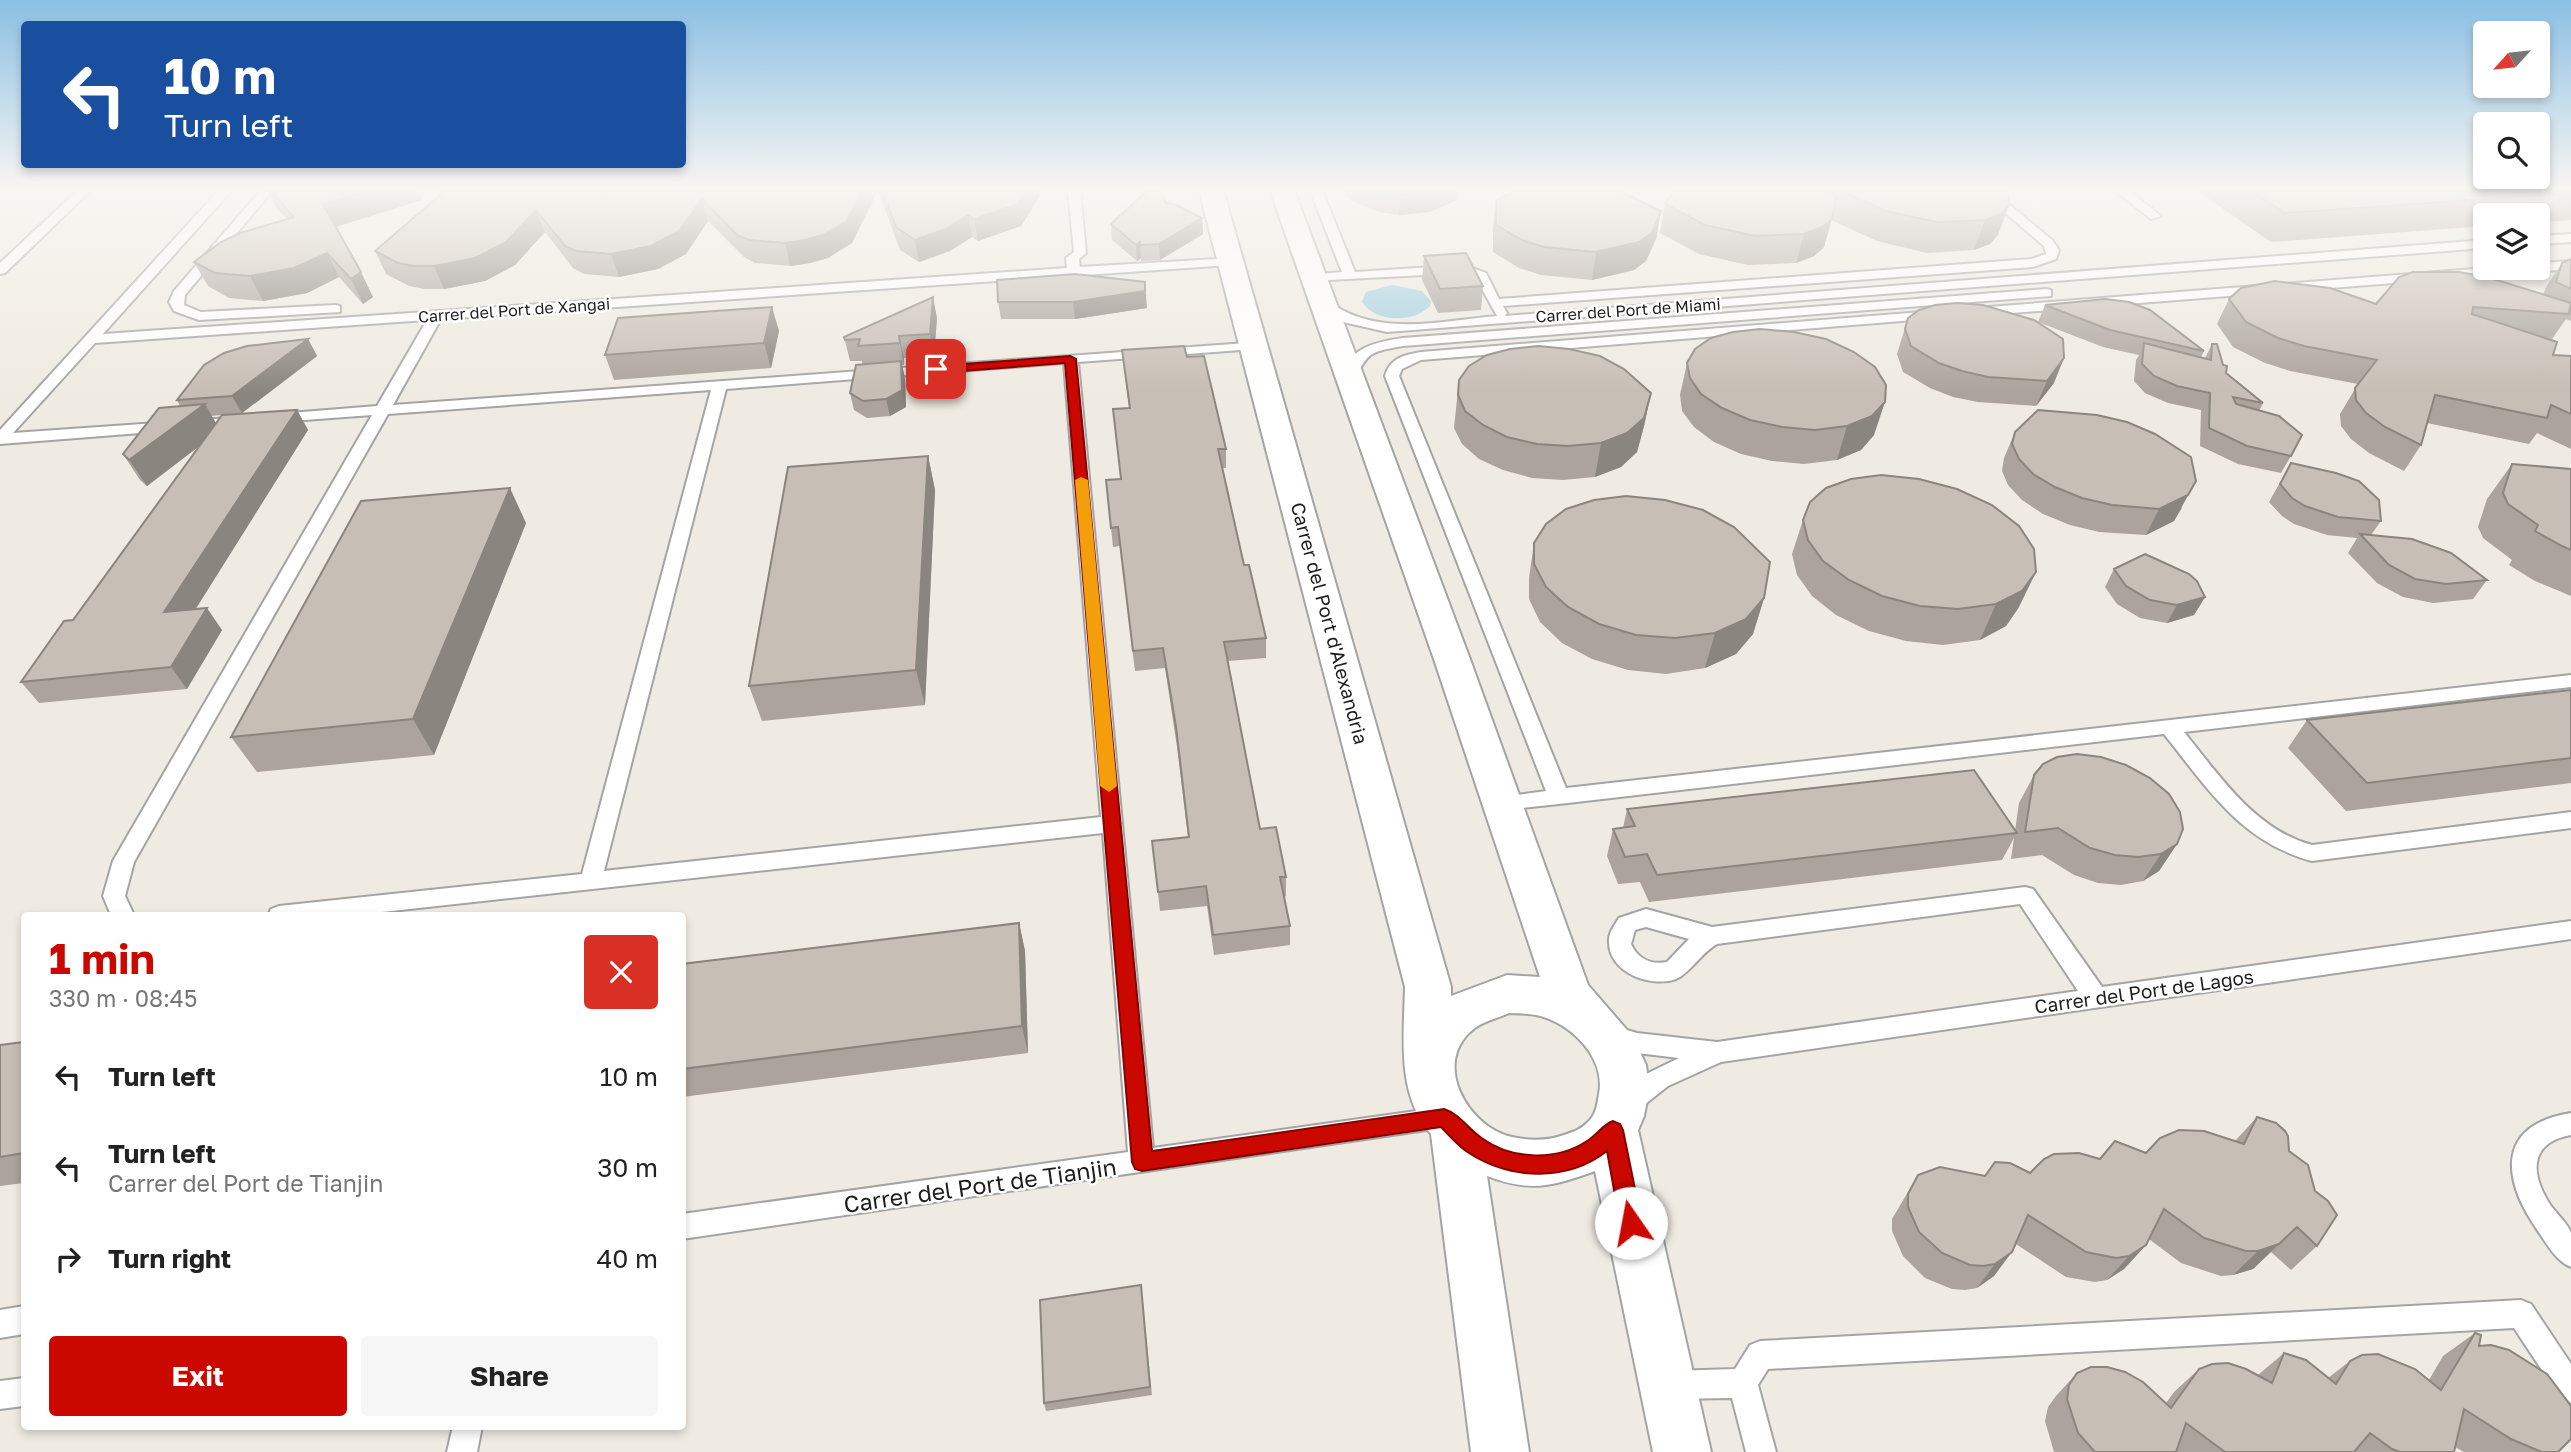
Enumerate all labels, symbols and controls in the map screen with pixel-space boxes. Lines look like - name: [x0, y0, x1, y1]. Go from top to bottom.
- north arrow: [2473, 21, 2550, 98]
- map controls: [2473, 21, 2550, 280]
- text: 10 m: [164, 46, 276, 105]
- icon: left: [49, 49, 140, 140]
- text: Turn left: [164, 106, 293, 144]
- button: search: [2473, 112, 2550, 189]
- button: layers: [2473, 203, 2550, 280]
- street label: Carrer del Port de Xangai: [417, 293, 611, 327]
- street label: Carrer del Port de Miami: [1535, 294, 1721, 326]
- pin: [906, 339, 966, 399]
- icon: arrive: [917, 350, 955, 388]
- street label: Carrer del Port d'Alexandria: [1287, 499, 1373, 747]
- text: 1 min: [49, 933, 155, 983]
- button: close: [584, 935, 658, 1009]
- street label: Carrer del Port de Lagos: [2033, 964, 2255, 1018]
- text: 330 m · 08:45: [49, 984, 197, 1012]
- icon: left: [49, 1058, 87, 1096]
- text: Turn left: [108, 1061, 216, 1092]
- text: 10 m: [600, 1061, 658, 1092]
- text: Turn left: [108, 1138, 216, 1169]
- icon: left: [49, 1149, 87, 1187]
- text: 30 m: [597, 1152, 658, 1183]
- street label: Carrer del Port de Tianjin: [842, 1152, 1118, 1218]
- text: Carrer del Port de Tianjin: [108, 1169, 383, 1197]
- position arrow: [1594, 1186, 1668, 1260]
- icon: right: [49, 1240, 87, 1278]
- text: Turn right: [108, 1243, 231, 1274]
- text: 40 m: [597, 1243, 658, 1274]
- button: Exit: [49, 1336, 347, 1416]
- button: Share: [361, 1336, 658, 1416]

